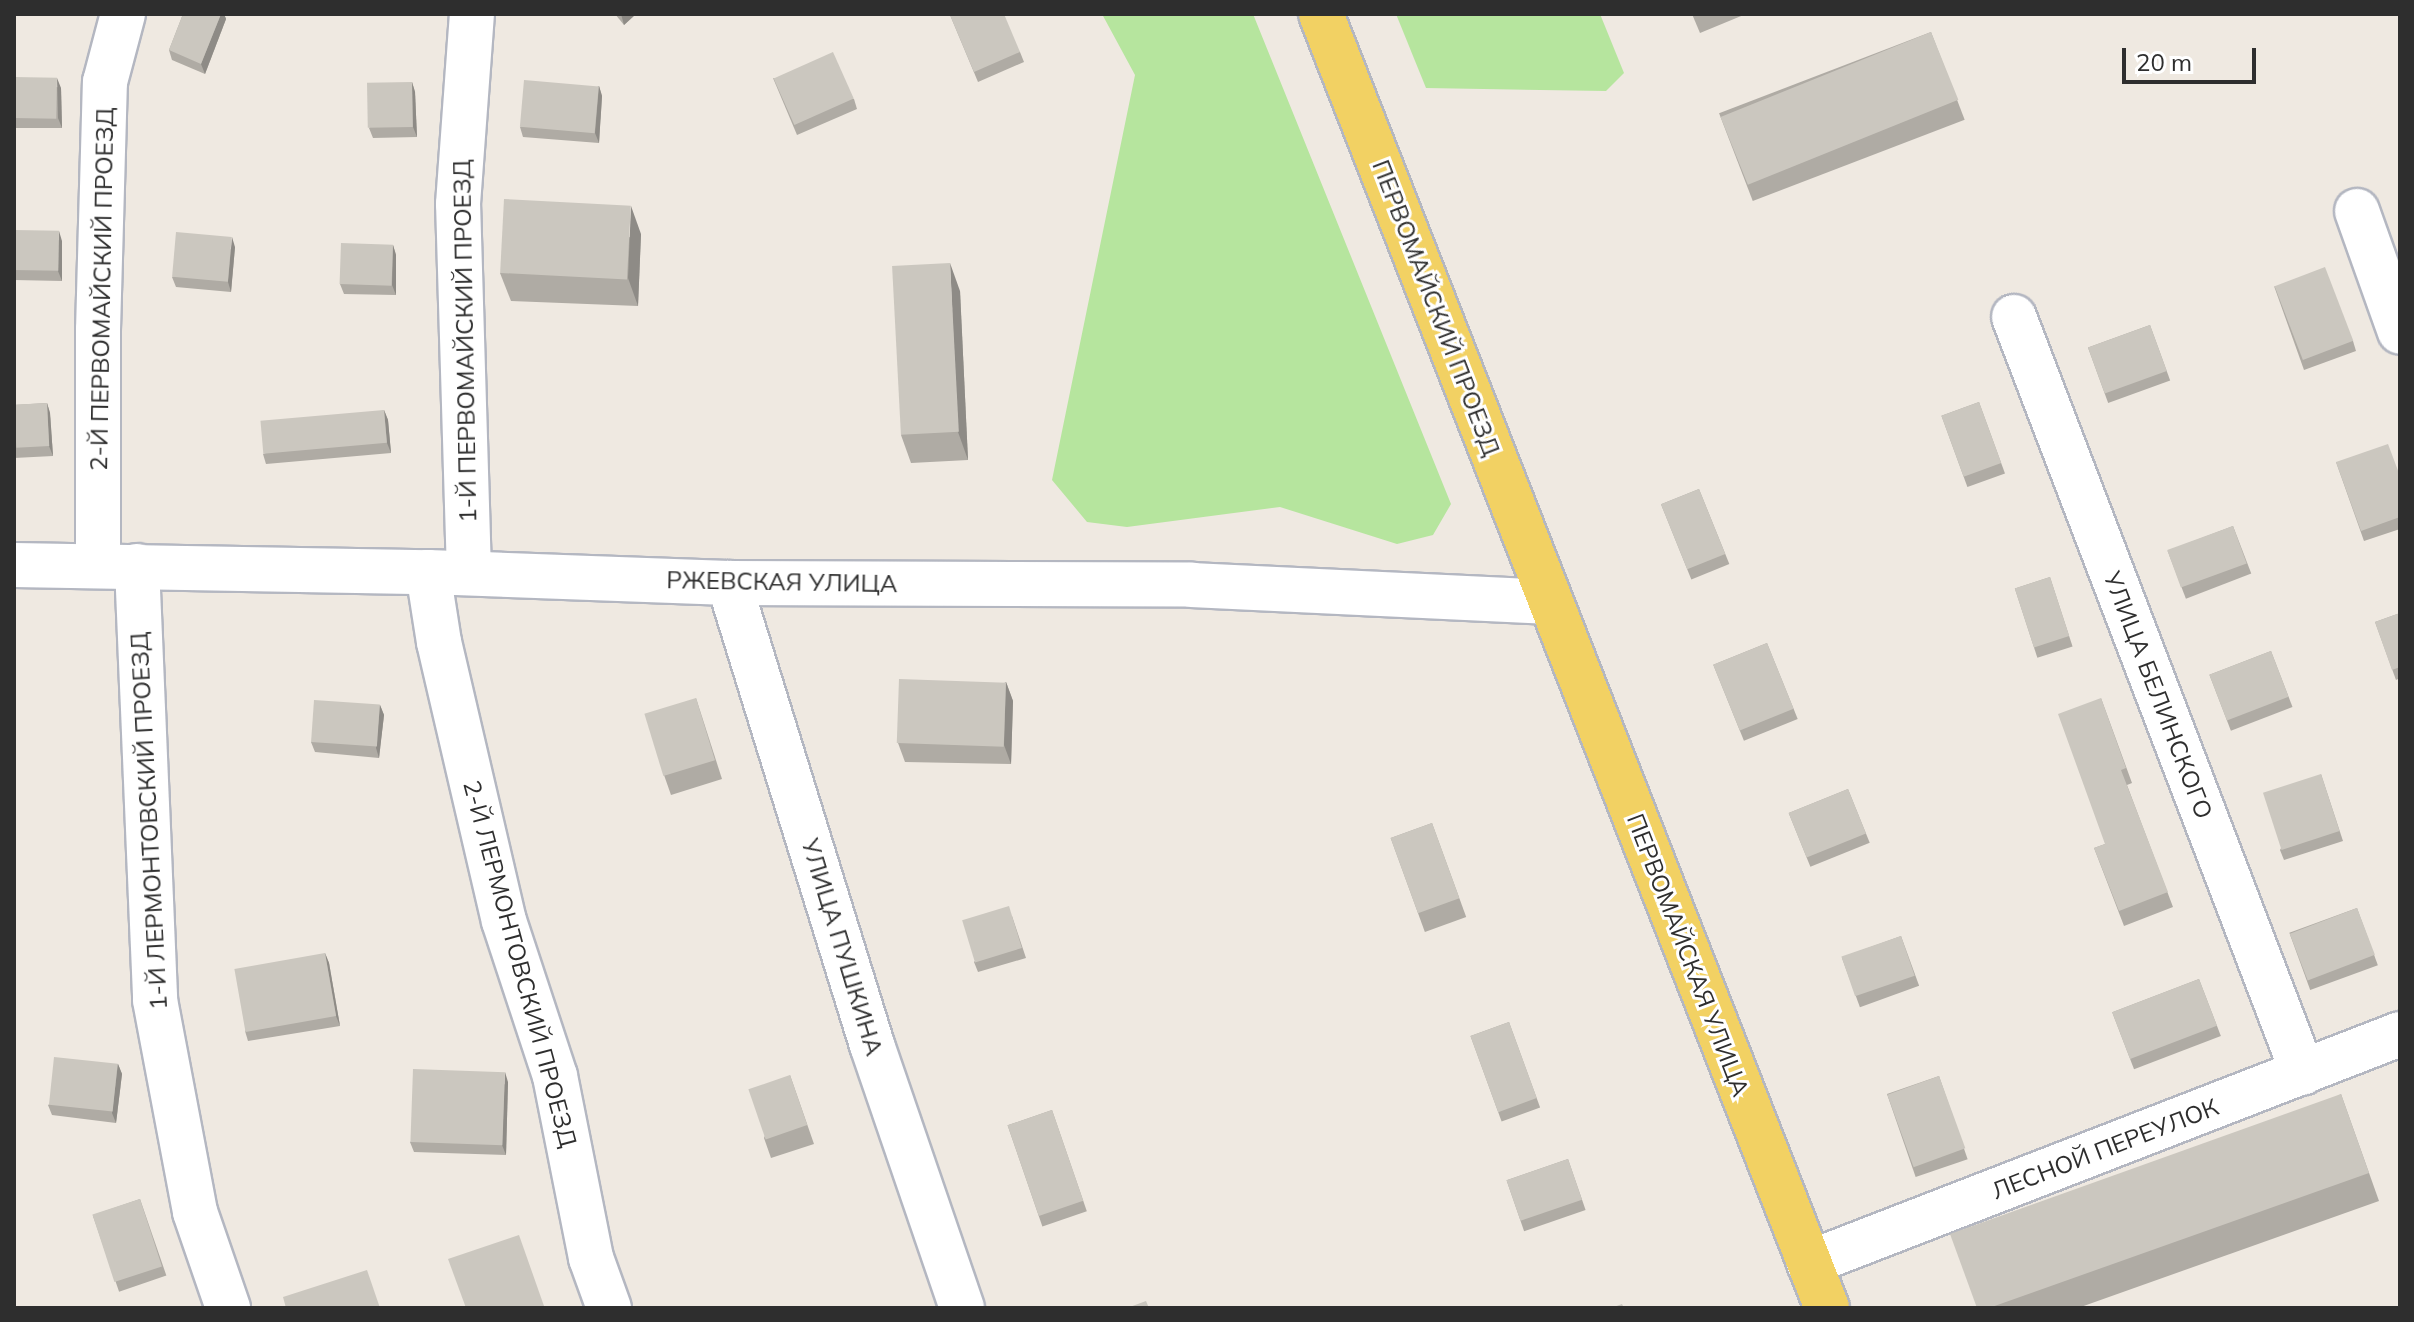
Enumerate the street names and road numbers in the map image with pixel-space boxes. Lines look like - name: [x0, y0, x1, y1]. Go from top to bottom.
- street label: 2-Й ПЕРВОМАЙСКИЙ ПРОЕЗД: [84, 107, 120, 471]
- street label: ПЕРВОМАЙСКИЙ ПРОЕЗД: [1366, 156, 1506, 460]
- street label: 1-Й ПЕРВОМАЙСКИЙ ПРОЕЗД: [447, 159, 483, 523]
- street label: РЖЕВСКАЯ УЛИЦА: [666, 566, 898, 598]
- street label: УЛИЦА БЕЛИНСКОГО: [2098, 567, 2218, 823]
- street label: 1-Й ЛЕРМОНТОВСКИЙ ПРОЕЗД: [125, 631, 173, 1011]
- street label: 2-Й ЛЕРМОНТОВСКИЙ ПРОЕЗД: [457, 778, 583, 1150]
- street label: ПЕРВОМАЙСКАЯ УЛИЦА: [1621, 810, 1755, 1100]
- street label: УЛИЦА ПУШКИНА: [795, 835, 889, 1059]
- street label: ЛЕСНОЙ ПЕРЕУЛОК: [1988, 1092, 2222, 1206]

